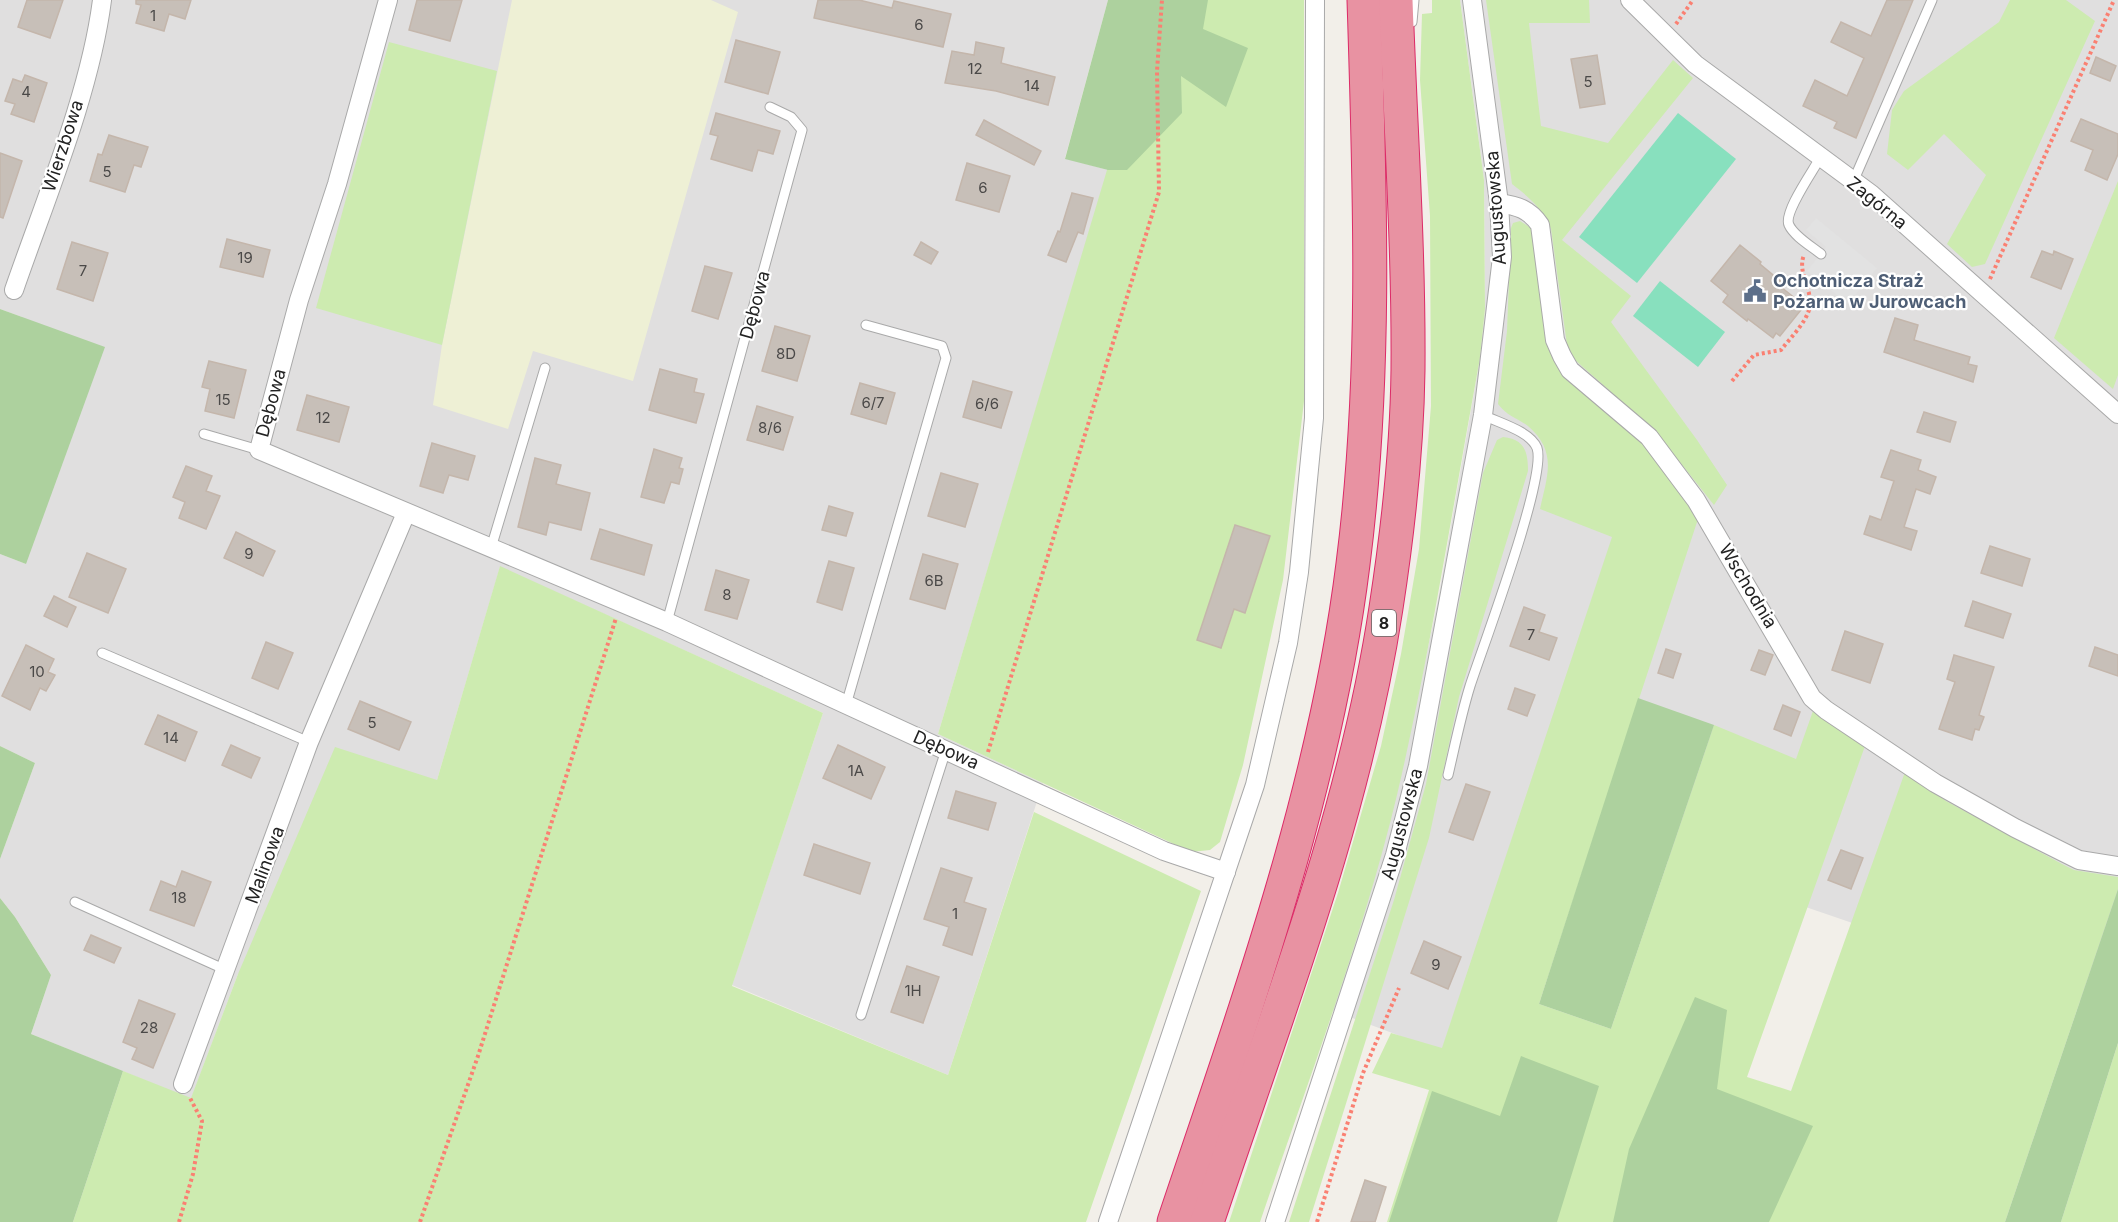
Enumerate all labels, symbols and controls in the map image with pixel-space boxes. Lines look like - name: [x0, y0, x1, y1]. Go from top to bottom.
- house number: 1: [150, 6, 156, 25]
- house number: 6: [914, 15, 924, 34]
- house number: 12: [967, 59, 983, 78]
- house number: 5: [1583, 72, 1593, 91]
- house number: 14: [1024, 76, 1040, 95]
- house number: 4: [21, 82, 31, 101]
- street label: Wierzbowa: [38, 97, 87, 195]
- street label: Augustowska: [1481, 150, 1510, 266]
- house number: 5: [102, 162, 112, 181]
- street label: Zagórna: [1843, 172, 1912, 233]
- house number: 6: [978, 178, 988, 197]
- house number: 19: [237, 248, 253, 267]
- house number: 7: [79, 261, 87, 280]
- street label: Dębowa: [735, 268, 774, 341]
- place label: Ochotnicza Straż Pożarna w Jurowcach: [1773, 270, 1966, 312]
- public building icon: Ochotnicza Straż Pożarna w Jurowcach: [1742, 278, 1768, 304]
- house number: 8D: [776, 344, 796, 363]
- street label: Dębowa: [251, 366, 290, 439]
- house number: 15: [215, 390, 231, 409]
- house number: 6/7: [861, 393, 885, 412]
- house number: 6/6: [975, 394, 999, 413]
- house number: 12: [315, 408, 331, 427]
- house number: 8/6: [758, 418, 782, 437]
- street label: Wschodnia: [1715, 540, 1782, 632]
- house number: 9: [244, 544, 254, 563]
- house number: 6B: [924, 571, 944, 590]
- house number: 8: [722, 585, 732, 604]
- road number: 8: [1372, 610, 1396, 636]
- house number: 7: [1527, 625, 1535, 644]
- house number: 10: [29, 662, 45, 681]
- house number: 5: [367, 713, 377, 732]
- street label: Dębowa: [910, 726, 982, 773]
- house number: 14: [163, 728, 179, 747]
- house number: 1A: [848, 761, 864, 780]
- street label: Augustowska: [1377, 766, 1426, 882]
- street label: Malinowa: [241, 823, 288, 906]
- house number: 18: [171, 888, 187, 907]
- house number: 1: [952, 904, 958, 923]
- house number: 9: [1431, 955, 1441, 974]
- house number: 1H: [904, 981, 922, 1000]
- house number: 28: [140, 1018, 158, 1037]

